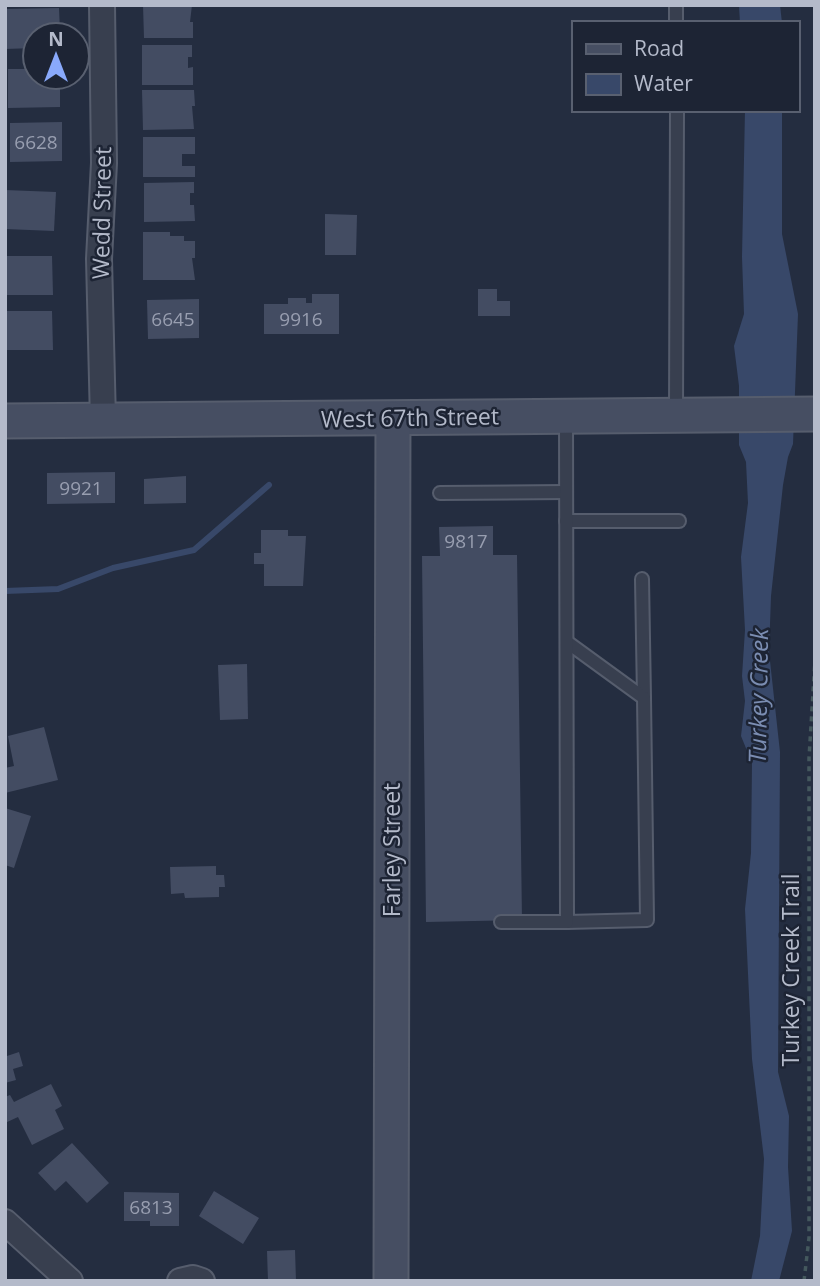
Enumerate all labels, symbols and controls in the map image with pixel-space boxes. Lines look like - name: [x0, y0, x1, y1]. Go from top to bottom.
- north arrow: [21, 21, 91, 91]
- legend: [572, 21, 799, 112]
- text: N: [48, 26, 64, 52]
- text: Road: [634, 34, 684, 62]
- text: Water: [634, 69, 693, 97]
- house number: 6628: [14, 129, 58, 155]
- street label: Wedd Street: [84, 146, 118, 280]
- house number: 6645: [151, 306, 195, 332]
- house number: 9916: [279, 306, 323, 332]
- street label: West 67th Street: [321, 399, 499, 435]
- house number: 9921: [59, 475, 103, 501]
- house number: 9817: [444, 528, 488, 554]
- water label: Turkey Creek: [740, 627, 775, 764]
- street label: Farley Street: [375, 783, 407, 917]
- street label: Turkey Creek Trail: [774, 874, 806, 1066]
- house number: 6813: [129, 1194, 173, 1220]

